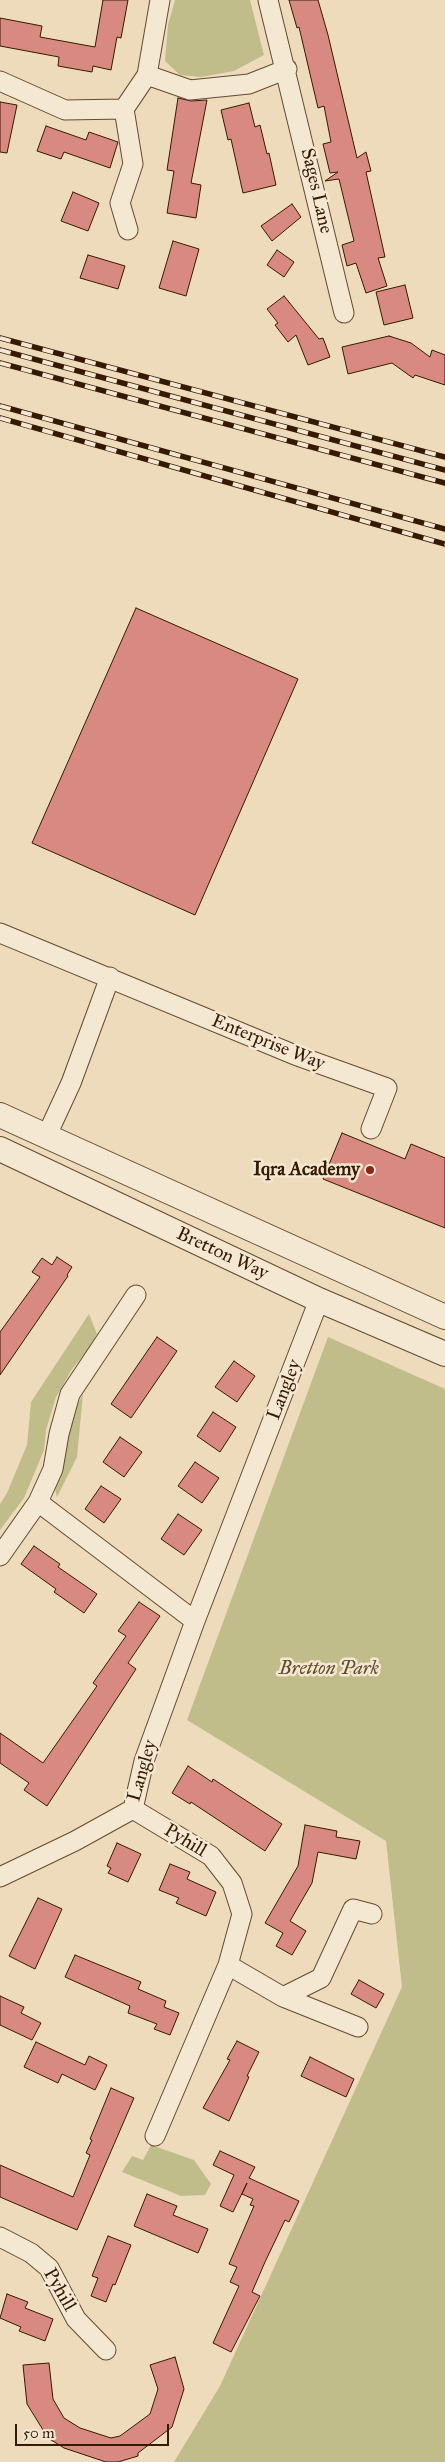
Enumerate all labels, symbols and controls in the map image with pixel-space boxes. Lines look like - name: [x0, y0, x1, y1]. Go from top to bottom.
- street label: Sages Lane: [295, 146, 337, 236]
- street label: Enterprise Way: [208, 1010, 328, 1076]
- place label: Iqra Academy: [253, 1159, 360, 1181]
- marker: Iqra Academy: [364, 1164, 376, 1176]
- street label: Bretton Way: [172, 1223, 272, 1285]
- street label: Langley: [263, 1357, 307, 1423]
- park label: Bretton Park: [279, 1658, 379, 1680]
- street label: Langley: [123, 1738, 163, 1804]
- street label: Pyhill: [160, 1819, 210, 1863]
- street label: Pyhill: [38, 2265, 80, 2315]
- scale bar: [18, 2414, 171, 2446]
- text: 50 m: [23, 2424, 55, 2442]

